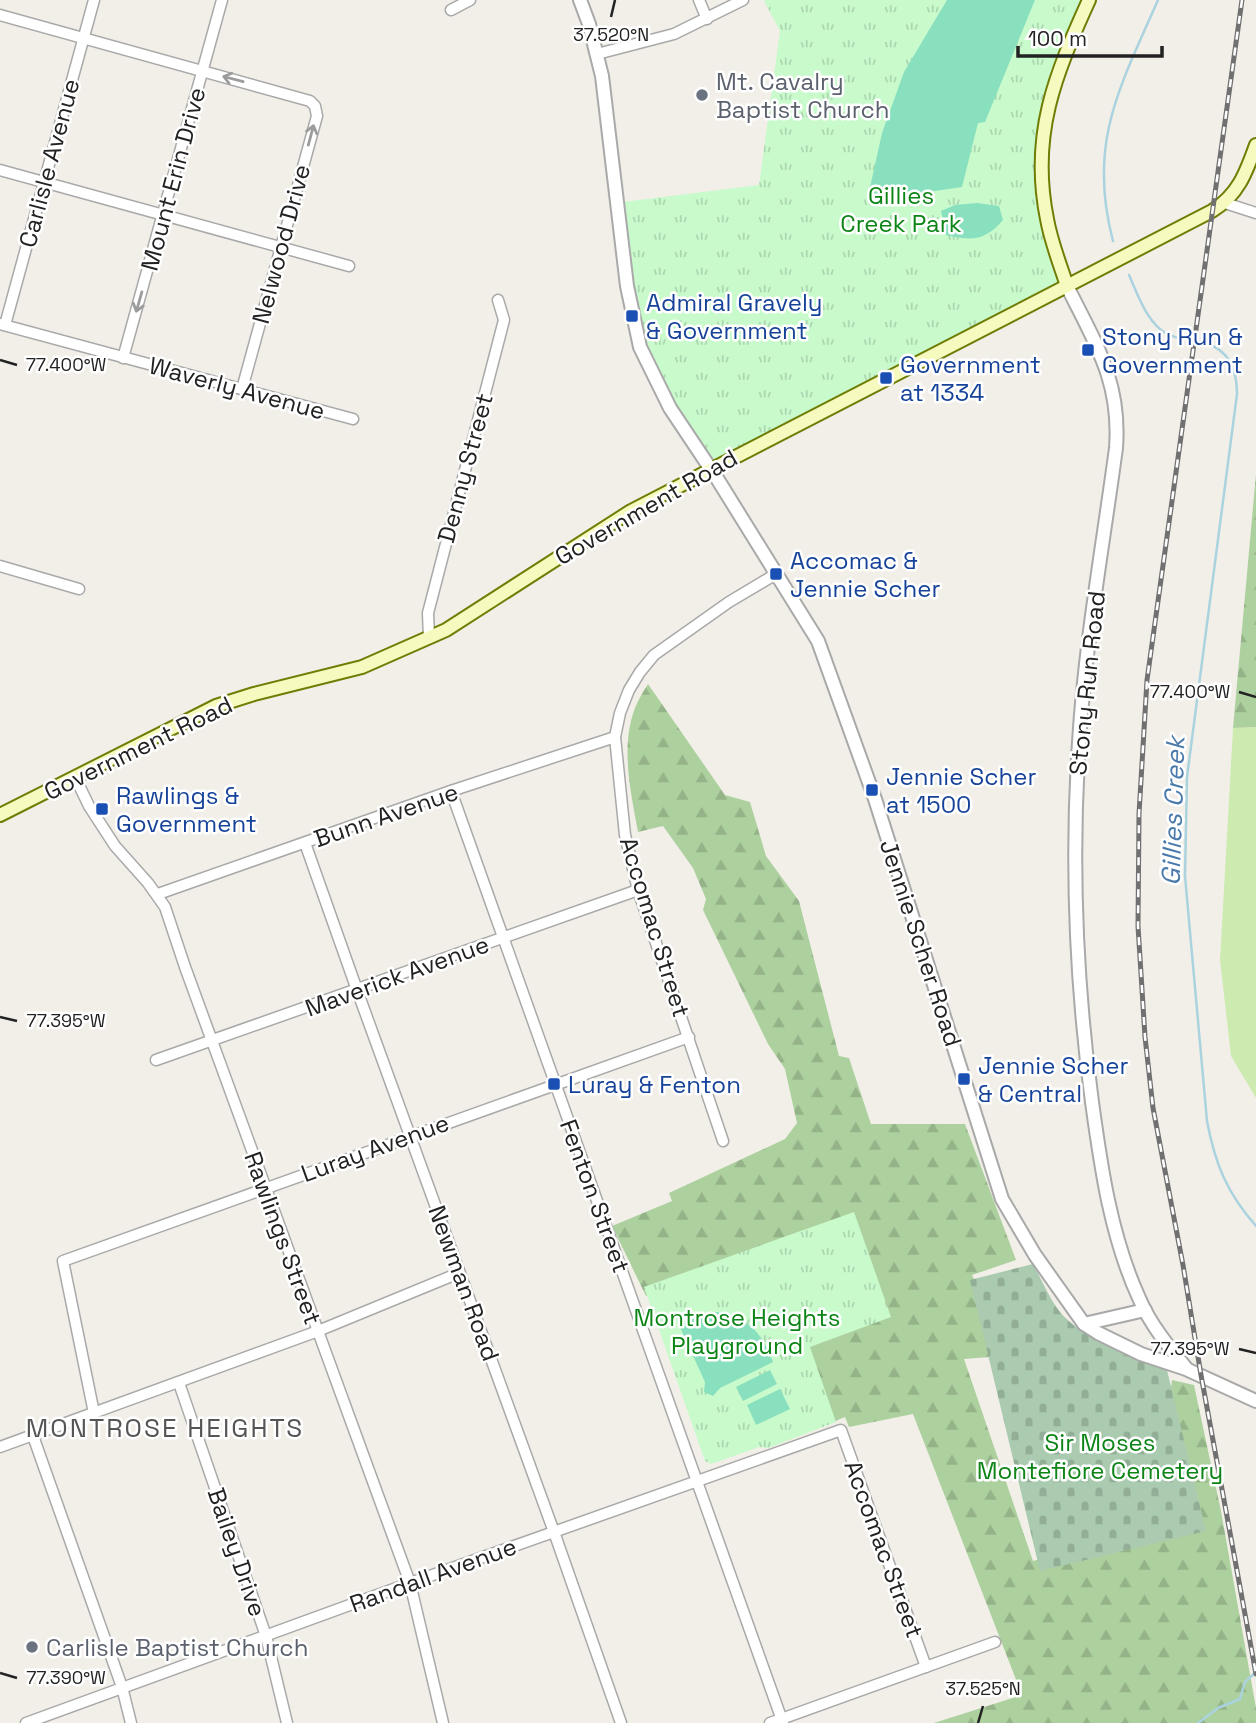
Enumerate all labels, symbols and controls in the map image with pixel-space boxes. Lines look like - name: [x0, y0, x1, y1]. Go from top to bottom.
- scale bar: [1018, 14, 1162, 58]
- text: 37.520°N: [573, 23, 649, 46]
- text: 100 m: [1028, 25, 1087, 52]
- place label: Mt. Cavalry Baptist Church: [716, 66, 889, 125]
- one-way arrow: [222, 71, 244, 84]
- street label: Carlisle Avenue: [12, 75, 86, 251]
- street label: Mount Erin Drive: [134, 84, 212, 274]
- marker: Mt. Cavalry Baptist Church: [694, 87, 710, 103]
- one-way arrow: [306, 124, 319, 146]
- street label: Nelwood Drive: [245, 161, 317, 327]
- park label: Gillies Creek Park: [840, 180, 962, 239]
- place label: Admiral Gravely & Government: [646, 287, 822, 346]
- one-way arrow: [132, 290, 145, 313]
- marker: Admiral Gravely & Government: [624, 308, 640, 324]
- place label: Stony Run & Government: [1102, 321, 1243, 380]
- marker: Stony Run & Government: [1080, 342, 1096, 358]
- place label: Government at 1334: [900, 349, 1041, 408]
- street label: Waverly Avenue: [146, 350, 328, 426]
- text: 77.400°W: [26, 353, 107, 376]
- marker: Government at 1334: [878, 370, 894, 386]
- street label: Denny Street: [430, 390, 500, 546]
- street label: Government Road: [549, 442, 743, 572]
- place label: Accomac & Jennie Scher: [790, 545, 941, 604]
- marker: Accomac & Jennie Scher: [768, 566, 784, 582]
- street label: Stony Run Road: [1062, 589, 1112, 777]
- text: 77.400°W: [1150, 680, 1231, 703]
- street label: Government Road: [39, 689, 237, 807]
- water label: Gillies Creek: [1153, 733, 1193, 886]
- place label: Jennie Scher at 1500: [886, 761, 1037, 820]
- street label: Bunn Avenue: [310, 776, 462, 854]
- place label: Rawlings & Government: [116, 780, 257, 839]
- marker: Jennie Scher at 1500: [864, 782, 880, 798]
- marker: Rawlings & Government: [94, 801, 110, 817]
- street label: Accomac Street: [613, 833, 697, 1021]
- street label: Jennie Scher Road: [873, 836, 969, 1050]
- street label: Maverick Avenue: [301, 928, 493, 1024]
- text: 77.395°W: [27, 1009, 106, 1032]
- place label: Jennie Scher & Central: [978, 1050, 1129, 1109]
- place label: Luray & Fenton: [568, 1069, 741, 1100]
- marker: Jennie Scher & Central: [956, 1071, 972, 1087]
- marker: Luray & Fenton: [546, 1076, 562, 1092]
- street label: Luray Avenue: [297, 1107, 453, 1189]
- street label: Fenton Street: [553, 1115, 637, 1277]
- street label: Rawlings Street: [237, 1147, 329, 1329]
- street label: Newman Road: [421, 1201, 507, 1365]
- park label: Montrose Heights Playground: [634, 1302, 840, 1361]
- text: 77.395°W: [1151, 1337, 1230, 1360]
- district label: MONTROSE HEIGHTS: [26, 1411, 304, 1445]
- park label: Sir Moses Montefiore Cemetery: [977, 1427, 1223, 1486]
- street label: Accomac Street: [838, 1456, 930, 1642]
- street label: Bailey Drive: [201, 1484, 273, 1620]
- street label: Randall Avenue: [345, 1530, 521, 1620]
- place label: Carlisle Baptist Church: [46, 1632, 308, 1663]
- marker: Carlisle Baptist Church: [24, 1639, 40, 1655]
- text: 77.390°W: [26, 1666, 106, 1689]
- text: 37.525°N: [945, 1677, 1021, 1700]

